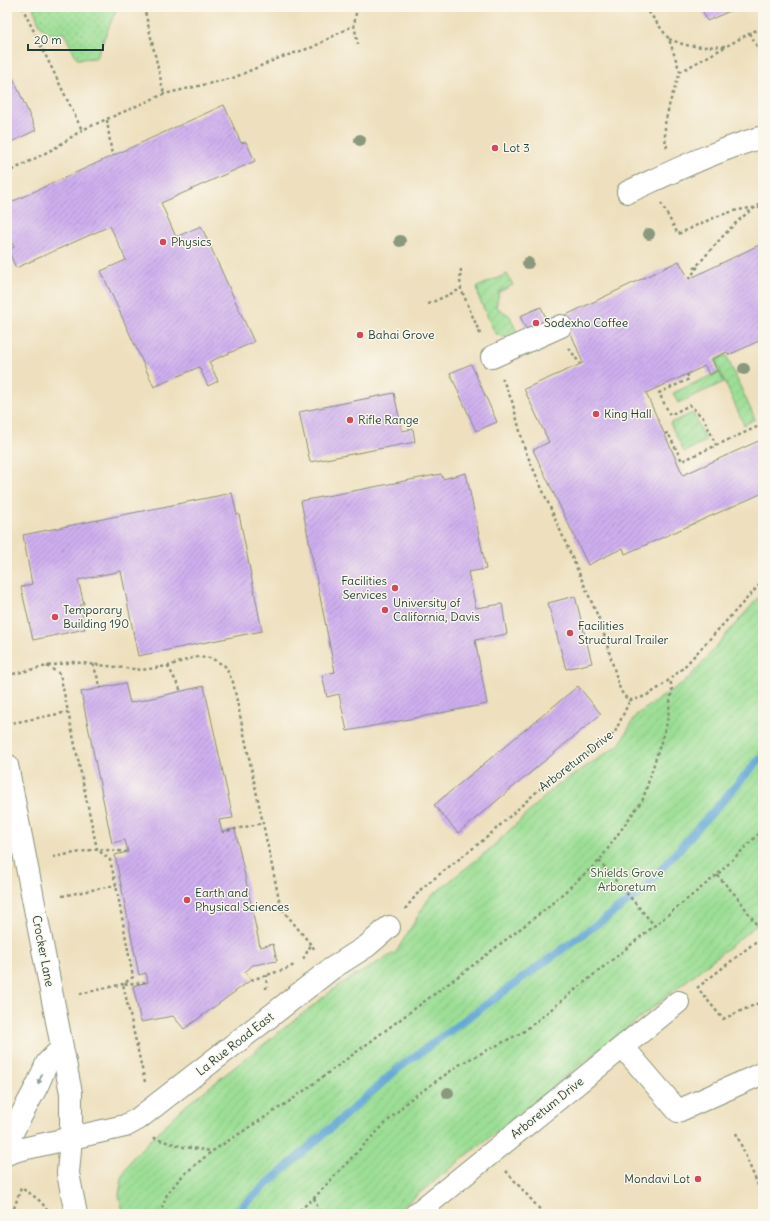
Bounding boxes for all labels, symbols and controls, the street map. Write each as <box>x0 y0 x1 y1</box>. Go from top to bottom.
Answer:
scale bar <box>28 26 103 52</box>
text: 20 m <box>34 32 62 47</box>
place label: Lot 3 <box>503 140 530 155</box>
marker: Lot 3 <box>490 143 500 153</box>
place label: Physics <box>171 234 212 249</box>
marker: Physics <box>158 237 168 247</box>
place label: Sodexho Coffee <box>544 315 628 330</box>
marker: Sodexho Coffee <box>531 318 541 328</box>
place label: Bahai Grove <box>368 327 435 342</box>
marker: Bahai Grove <box>355 330 365 340</box>
place label: King Hall <box>604 406 651 421</box>
marker: King Hall <box>591 409 601 419</box>
place label: Rifle Range <box>358 412 419 427</box>
marker: Rifle Range <box>345 415 355 425</box>
place label: Facilities Services <box>341 573 387 602</box>
marker: Facilities Services <box>390 583 400 593</box>
place label: University of California, Davis <box>393 595 480 624</box>
place label: Temporary Building 190 <box>63 602 129 631</box>
marker: University of California, Davis <box>380 605 390 615</box>
marker: Temporary Building 190 <box>50 612 60 622</box>
place label: Facilities Structural Trailer <box>578 618 669 647</box>
marker: Facilities Structural Trailer <box>565 628 575 638</box>
street label: Arboretum Drive <box>536 727 616 794</box>
park label: Shields Grove Arboretum <box>590 865 664 894</box>
place label: Earth and Physical Sciences <box>195 885 289 914</box>
marker: Earth and Physical Sciences <box>182 895 192 905</box>
street label: Crocker Lane <box>29 914 58 988</box>
street label: La Rue Road East <box>193 1009 276 1079</box>
one-way arrow <box>36 1074 42 1086</box>
street label: Arboretum Drive <box>507 1074 586 1142</box>
place label: Mondavi Lot <box>624 1171 690 1186</box>
marker: Mondavi Lot <box>693 1174 703 1184</box>

